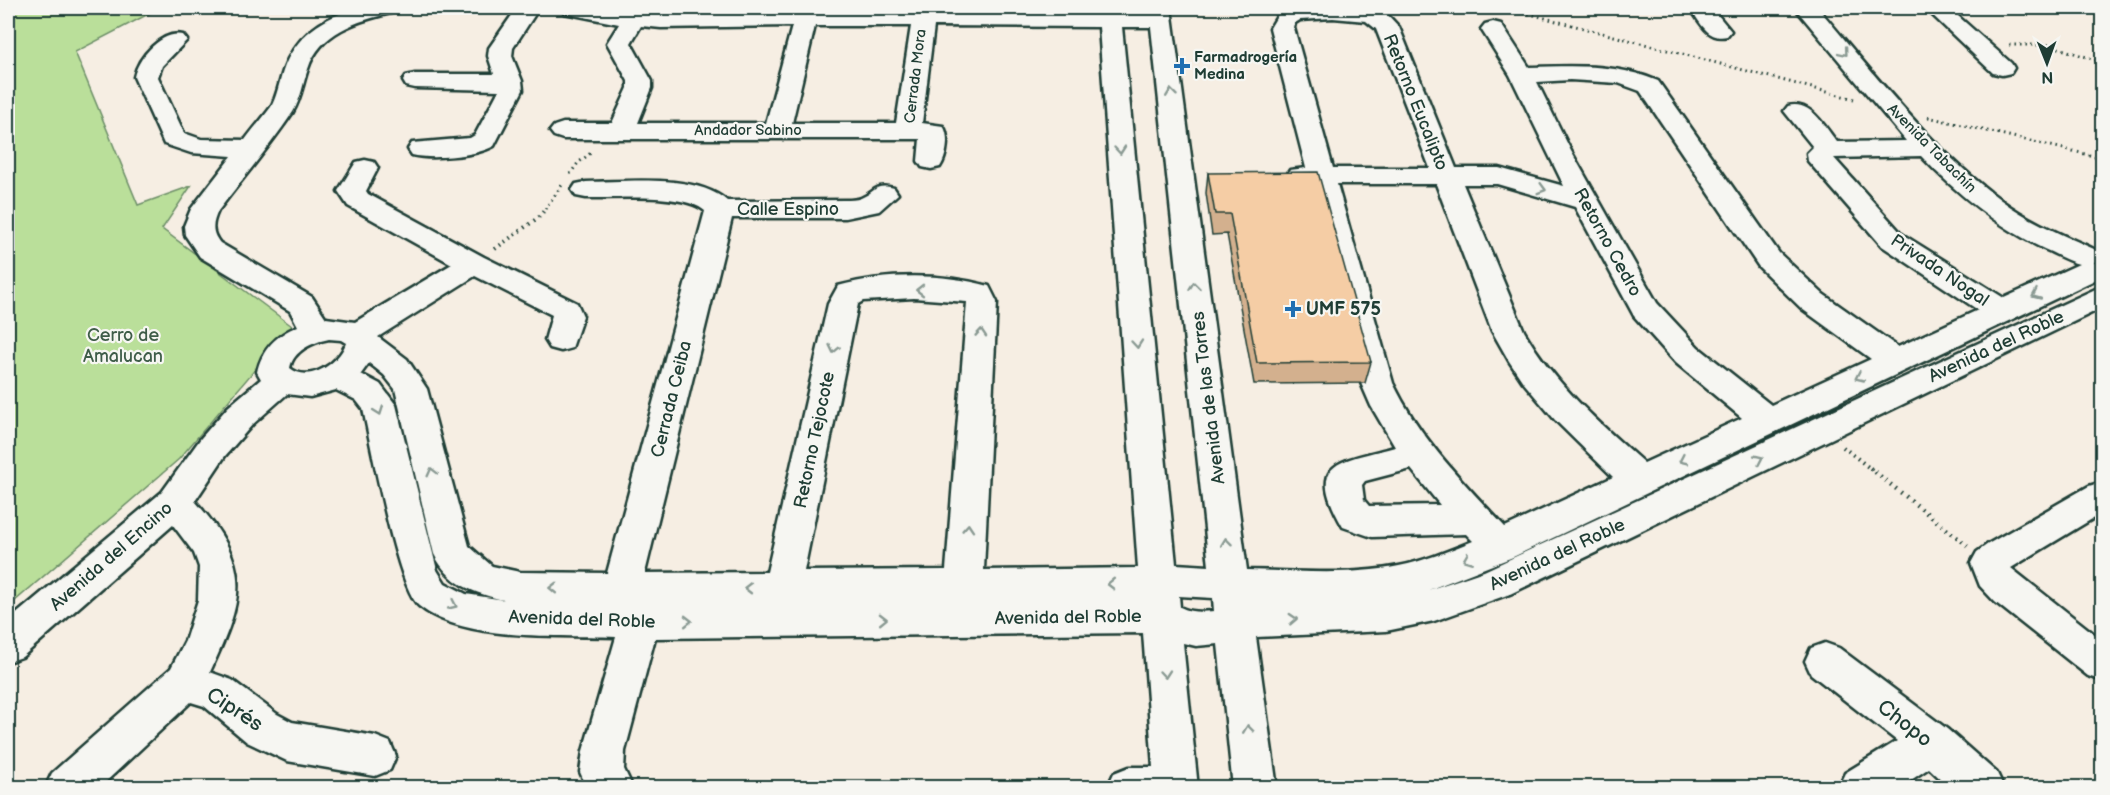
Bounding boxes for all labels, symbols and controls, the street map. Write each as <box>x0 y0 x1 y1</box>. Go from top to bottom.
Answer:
street label: Cerrada Mora <box>900 28 931 124</box>
street label: Retorno Eucalipto <box>1379 31 1452 173</box>
north arrow <box>2017 33 2077 93</box>
one-way arrow <box>1837 45 1848 56</box>
place label: Farmadrogería Medina <box>1194 48 1297 84</box>
marker: Farmadrogería Medina <box>1175 59 1189 73</box>
text: N <box>2041 67 2053 86</box>
one-way arrow <box>1165 88 1177 97</box>
street label: Avenida Tabachín <box>1883 100 1980 197</box>
street label: Andador Sabino <box>694 121 802 140</box>
one-way arrow <box>1113 145 1126 154</box>
one-way arrow <box>1537 181 1547 194</box>
street label: Retorno Cedro <box>1569 184 1646 300</box>
street label: Calle Espino <box>737 199 839 220</box>
street label: Privada Nogal <box>1887 230 1993 311</box>
one-way arrow <box>1189 282 1201 291</box>
one-way arrow <box>915 284 924 296</box>
one-way arrow <box>2031 288 2042 300</box>
place label: UMF 575 <box>1306 299 1381 320</box>
marker: UMF 575 <box>1284 300 1302 318</box>
street label: Avenida del Roble <box>1925 306 2068 387</box>
street label: Avenida de las Torres <box>1187 310 1230 486</box>
park label: Cerro de Amalucan <box>83 325 163 367</box>
one-way arrow <box>974 329 987 338</box>
street label: Cerrada Ceiba <box>647 339 696 460</box>
one-way arrow <box>1130 339 1143 348</box>
one-way arrow <box>828 344 841 354</box>
street label: Retorno Tejocote <box>790 370 839 510</box>
one-way arrow <box>1855 370 1866 382</box>
one-way arrow <box>372 405 384 415</box>
one-way arrow <box>1678 453 1689 465</box>
one-way arrow <box>1752 454 1763 466</box>
one-way arrow <box>427 467 440 477</box>
street label: Avenida del Encino <box>46 497 177 615</box>
street label: Avenida del Roble <box>1486 514 1629 595</box>
one-way arrow <box>961 523 974 532</box>
one-way arrow <box>1220 538 1232 547</box>
one-way arrow <box>1463 552 1474 564</box>
one-way arrow <box>1107 578 1116 591</box>
one-way arrow <box>549 582 558 594</box>
one-way arrow <box>744 582 753 594</box>
one-way arrow <box>446 598 457 610</box>
street label: Avenida del Roble <box>508 606 656 633</box>
street label: Avenida del Roble <box>994 606 1142 629</box>
one-way arrow <box>1288 612 1297 625</box>
one-way arrow <box>878 613 887 625</box>
one-way arrow <box>683 615 692 627</box>
one-way arrow <box>1158 670 1171 679</box>
street label: Ciprés <box>202 682 268 737</box>
street label: Chopo <box>1872 694 1937 753</box>
one-way arrow <box>1242 725 1255 734</box>

